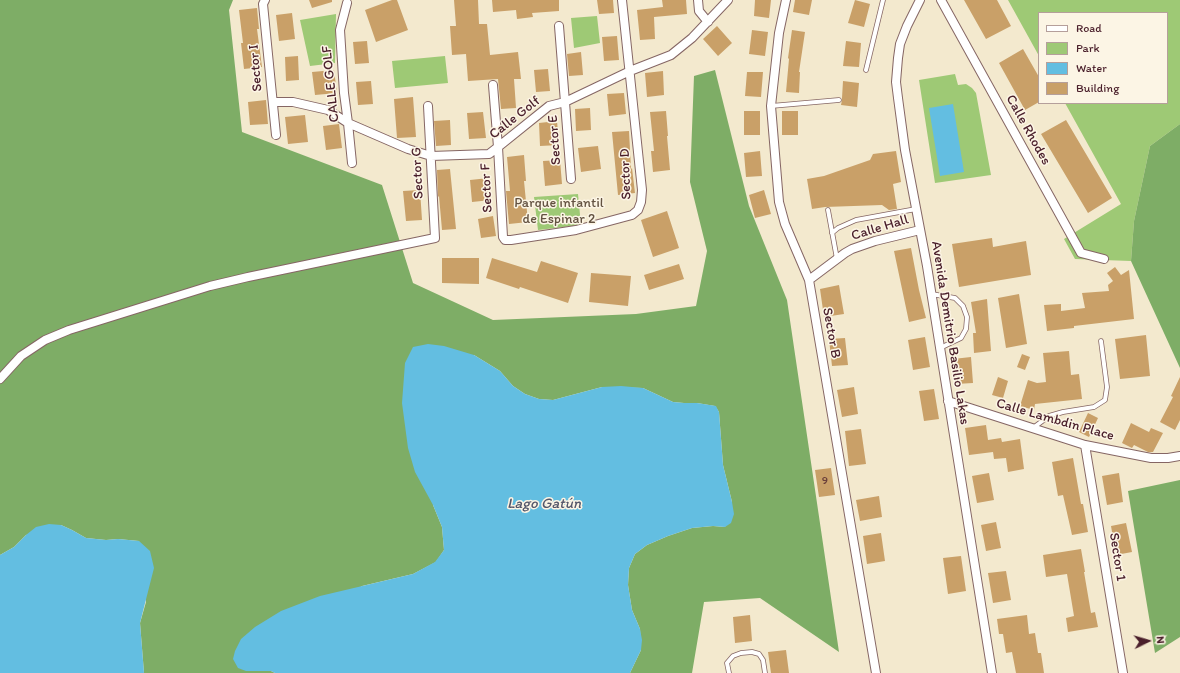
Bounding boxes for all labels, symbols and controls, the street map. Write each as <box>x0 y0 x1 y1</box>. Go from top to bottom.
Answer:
legend <box>1038 12 1168 104</box>
text: Road <box>1076 21 1102 35</box>
text: Park <box>1076 41 1100 55</box>
street label: Sector I <box>246 44 266 92</box>
street label: CALLE GOLF <box>319 45 343 123</box>
text: Water <box>1076 61 1107 75</box>
text: Building <box>1076 81 1119 95</box>
street label: Calle Rhodes <box>1002 92 1054 168</box>
street label: Calle Golf <box>486 93 544 143</box>
street label: Sector E <box>545 115 565 165</box>
street label: Sector G <box>408 147 428 199</box>
street label: Sector D <box>617 148 635 200</box>
street label: Sector F <box>477 163 497 213</box>
park label: Parque infantil de Espinar 2 <box>514 195 604 228</box>
street label: Calle Hall <box>849 211 911 245</box>
street label: Avenida Demitrio Basilio Lakas <box>927 240 973 426</box>
street label: Sector B <box>818 306 844 360</box>
street label: Calle Lambdin Place <box>994 395 1116 445</box>
house number: 9 <box>822 474 828 488</box>
water label: Lago Gatún <box>507 495 581 513</box>
street label: Sector 1 <box>1105 532 1129 582</box>
north arrow <box>1128 621 1168 661</box>
text: N <box>1154 636 1167 644</box>

